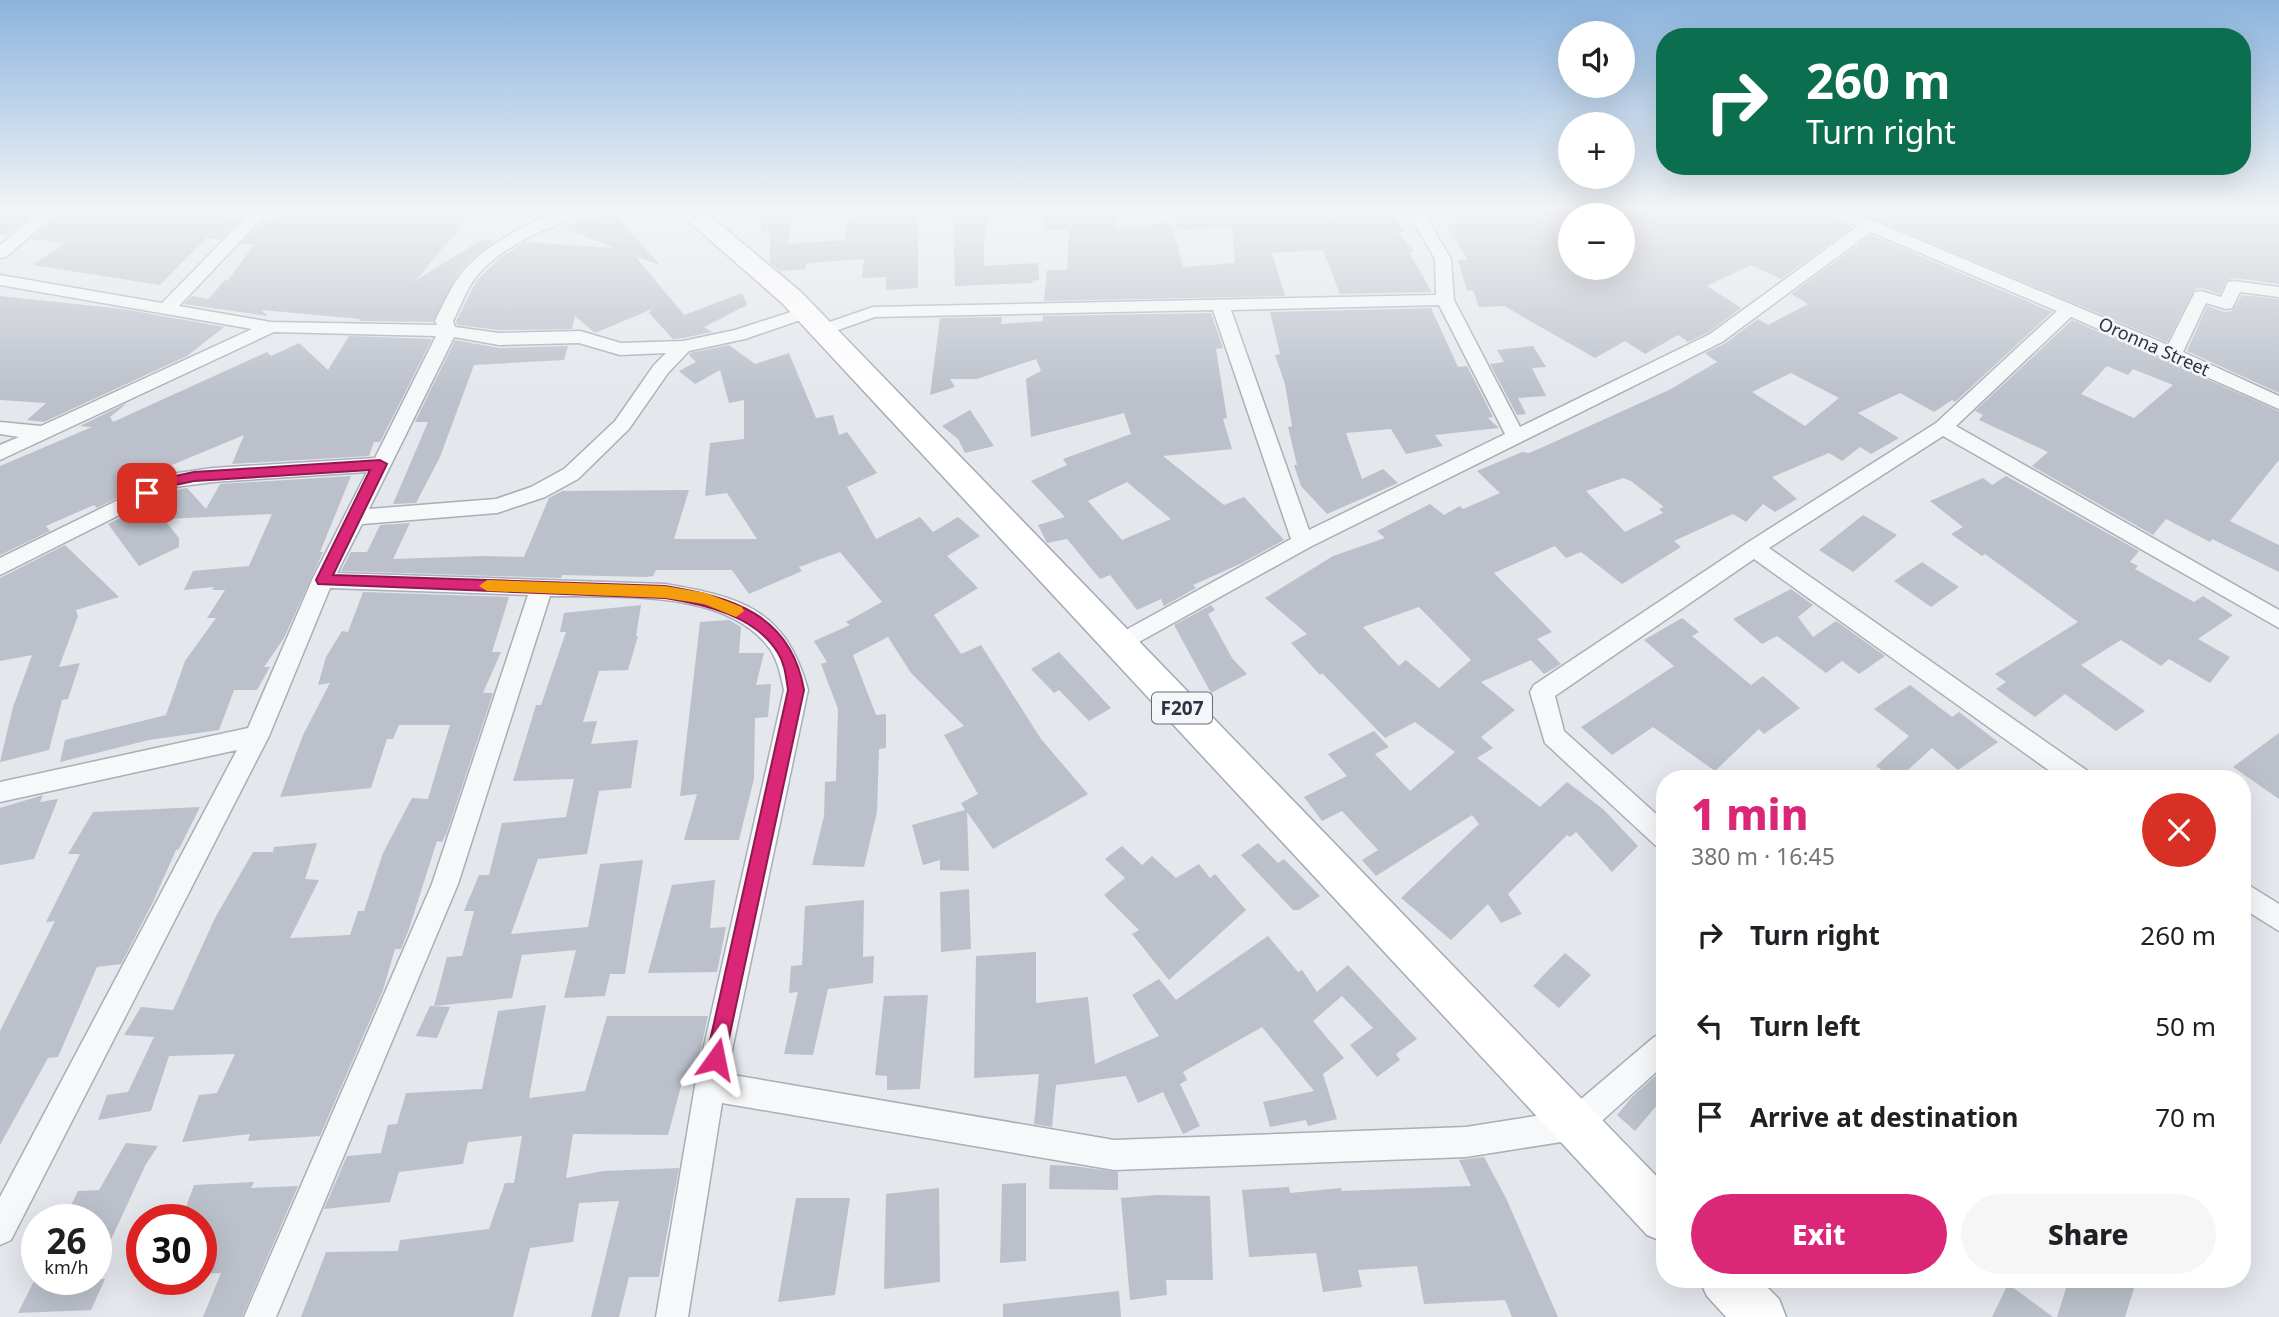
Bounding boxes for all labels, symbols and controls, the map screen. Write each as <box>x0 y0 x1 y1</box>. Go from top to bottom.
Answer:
map controls <box>1558 21 1635 280</box>
button: sound <box>1558 21 1635 98</box>
text: 260 m <box>1806 47 1951 113</box>
icon: right <box>1691 56 1782 147</box>
text: Turn right <box>1806 110 1956 153</box>
button: + <box>1558 112 1635 189</box>
button: − <box>1558 203 1635 280</box>
street label: Oronna Street <box>2095 311 2214 382</box>
pin <box>117 463 177 523</box>
icon: arrive <box>128 474 166 512</box>
road number: F207 <box>1152 692 1212 723</box>
text: 1 min <box>1691 785 1808 842</box>
button: close <box>2142 793 2216 867</box>
text: 380 m · 16:45 <box>1691 840 1835 872</box>
icon: right <box>1691 916 1729 954</box>
text: Turn right <box>1750 917 1880 953</box>
text: 260 m <box>2140 917 2216 953</box>
icon: left <box>1691 1007 1729 1045</box>
text: Turn left <box>1750 1008 1861 1044</box>
text: 50 m <box>2155 1008 2216 1044</box>
position arrow <box>679 1022 753 1096</box>
icon: arrive <box>1691 1098 1729 1136</box>
text: Arrive at destination <box>1750 1099 2019 1135</box>
text: 70 m <box>2155 1099 2216 1135</box>
button: Exit <box>1691 1194 1947 1274</box>
button: Share <box>1961 1194 2216 1274</box>
speed limit sign: 30 <box>126 1204 217 1295</box>
text: 26 <box>46 1217 87 1264</box>
text: km/h <box>44 1255 89 1279</box>

